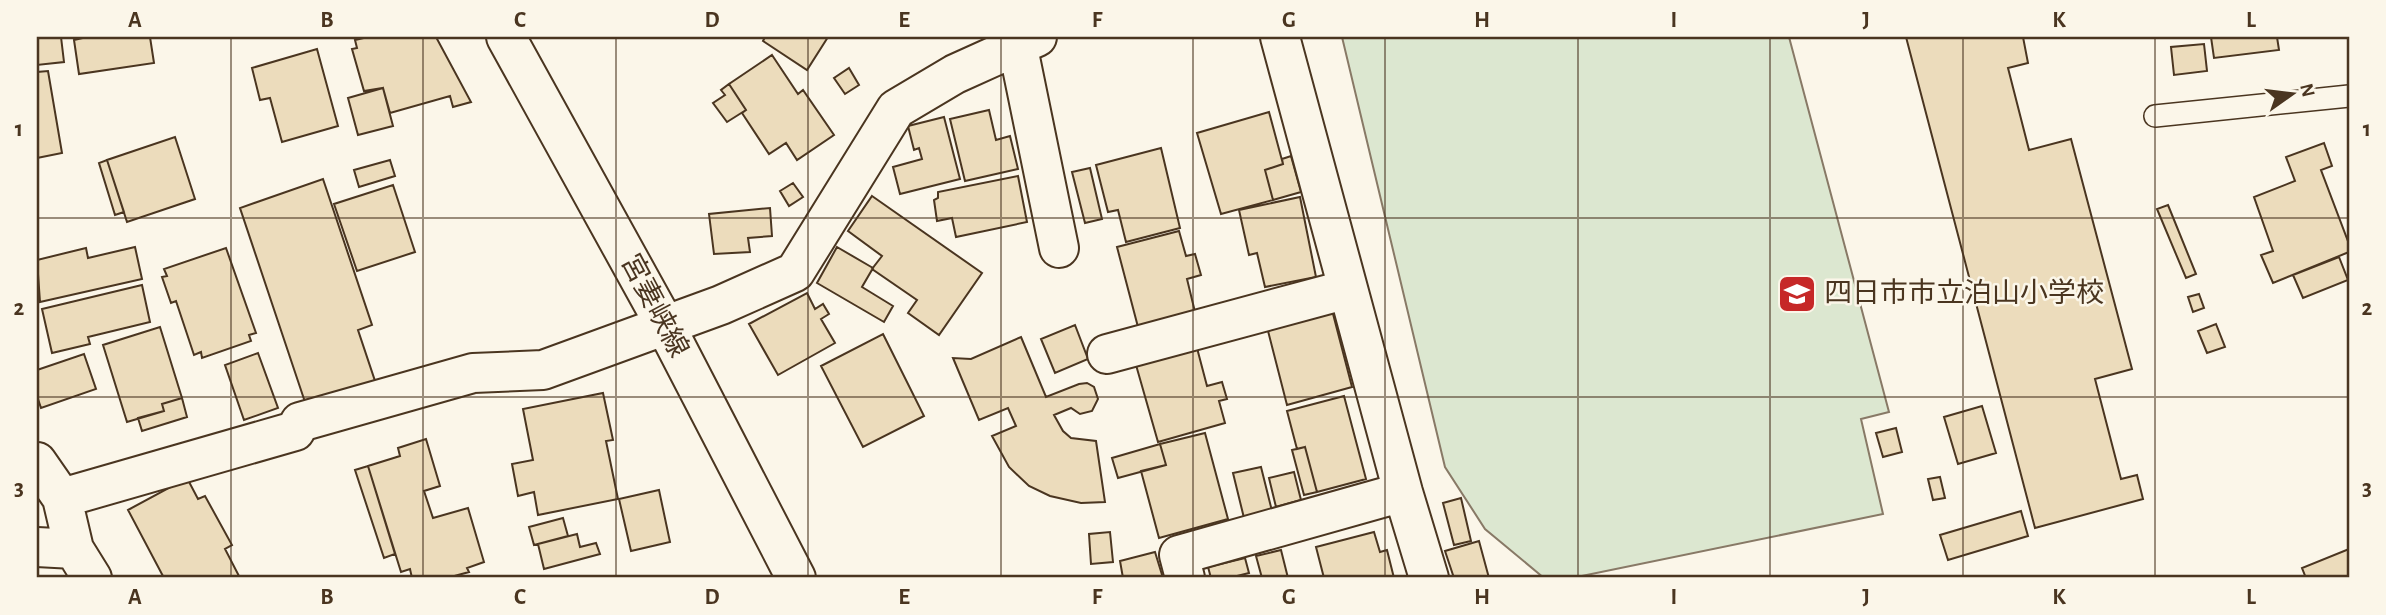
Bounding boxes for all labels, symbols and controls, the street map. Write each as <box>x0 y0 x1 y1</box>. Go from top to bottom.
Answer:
text: A <box>128 9 142 32</box>
text: B <box>320 9 334 32</box>
text: C <box>514 9 526 32</box>
text: D <box>704 9 720 32</box>
text: E <box>898 9 910 32</box>
text: F <box>1092 9 1103 32</box>
text: G <box>1282 9 1296 32</box>
text: H <box>1474 9 1490 32</box>
text: I <box>1671 9 1677 32</box>
text: J <box>1862 9 1870 32</box>
text: K <box>2052 9 2066 32</box>
text: L <box>2246 9 2256 32</box>
north arrow <box>2256 60 2326 130</box>
text: N <box>2296 82 2318 99</box>
text: 1 <box>15 118 23 141</box>
text: 1 <box>2363 118 2371 141</box>
street label: 宮妻峡線 <box>615 249 694 362</box>
school or university icon: 四日市市立泊山小学校 <box>1776 273 1818 315</box>
place label: 四日市市立泊山小学校 <box>1824 278 2104 308</box>
text: 2 <box>14 297 25 320</box>
text: 2 <box>2362 297 2373 320</box>
text: 3 <box>14 477 24 500</box>
text: 3 <box>2362 477 2372 500</box>
text: A <box>128 586 142 609</box>
text: B <box>320 586 334 609</box>
text: C <box>514 586 526 609</box>
text: D <box>704 586 720 609</box>
text: E <box>898 586 910 609</box>
text: F <box>1092 586 1103 609</box>
text: G <box>1282 586 1296 609</box>
text: H <box>1474 586 1490 609</box>
text: I <box>1671 586 1677 609</box>
text: J <box>1862 586 1870 609</box>
text: K <box>2052 586 2066 609</box>
text: L <box>2246 586 2256 609</box>

